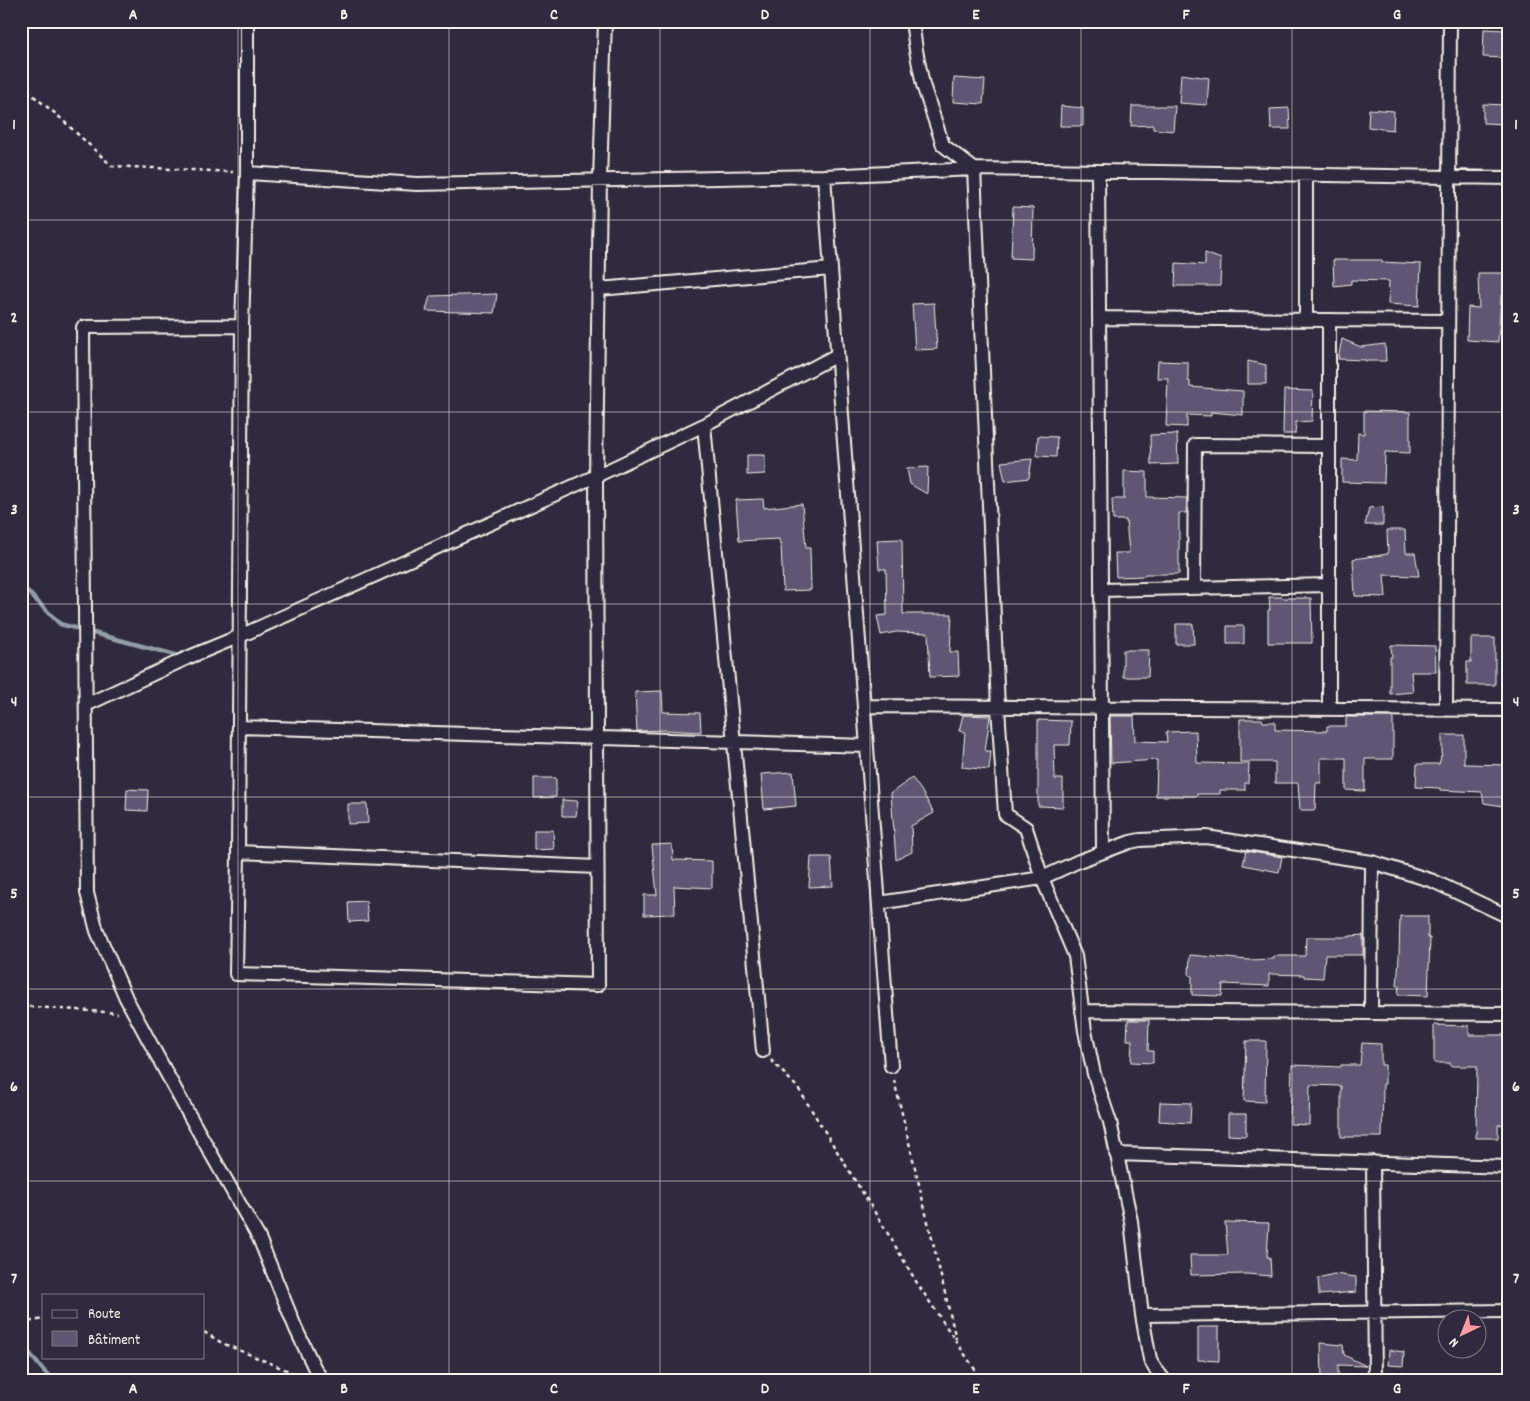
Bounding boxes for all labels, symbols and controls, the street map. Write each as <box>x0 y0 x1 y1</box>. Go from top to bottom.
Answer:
text: A <box>129 4 138 27</box>
text: B <box>340 4 348 27</box>
text: C <box>550 4 558 27</box>
text: D <box>761 4 770 27</box>
text: E <box>972 4 980 27</box>
text: F <box>1182 4 1190 27</box>
text: G <box>1393 4 1401 27</box>
text: 1 <box>12 114 16 137</box>
text: 1 <box>1514 114 1518 137</box>
text: 2 <box>11 307 18 330</box>
text: 2 <box>1513 307 1520 330</box>
text: 3 <box>10 499 18 522</box>
text: 3 <box>1512 499 1520 522</box>
text: 4 <box>11 691 17 714</box>
text: 4 <box>1513 691 1519 714</box>
text: 5 <box>10 883 18 906</box>
text: 5 <box>1512 883 1520 906</box>
text: 6 <box>10 1076 18 1099</box>
text: 6 <box>1512 1076 1520 1099</box>
text: 7 <box>11 1268 17 1291</box>
text: 7 <box>1513 1268 1519 1291</box>
legend <box>42 1294 205 1358</box>
text: Route <box>88 1304 121 1326</box>
north arrow <box>1438 1308 1488 1358</box>
text: Bâtiment <box>88 1330 141 1352</box>
text: N <box>1445 1332 1464 1352</box>
text: A <box>129 1378 138 1401</box>
text: B <box>340 1378 348 1401</box>
text: C <box>550 1378 558 1401</box>
text: D <box>761 1378 770 1401</box>
text: E <box>972 1378 980 1401</box>
text: F <box>1182 1378 1190 1401</box>
text: G <box>1393 1378 1401 1401</box>

